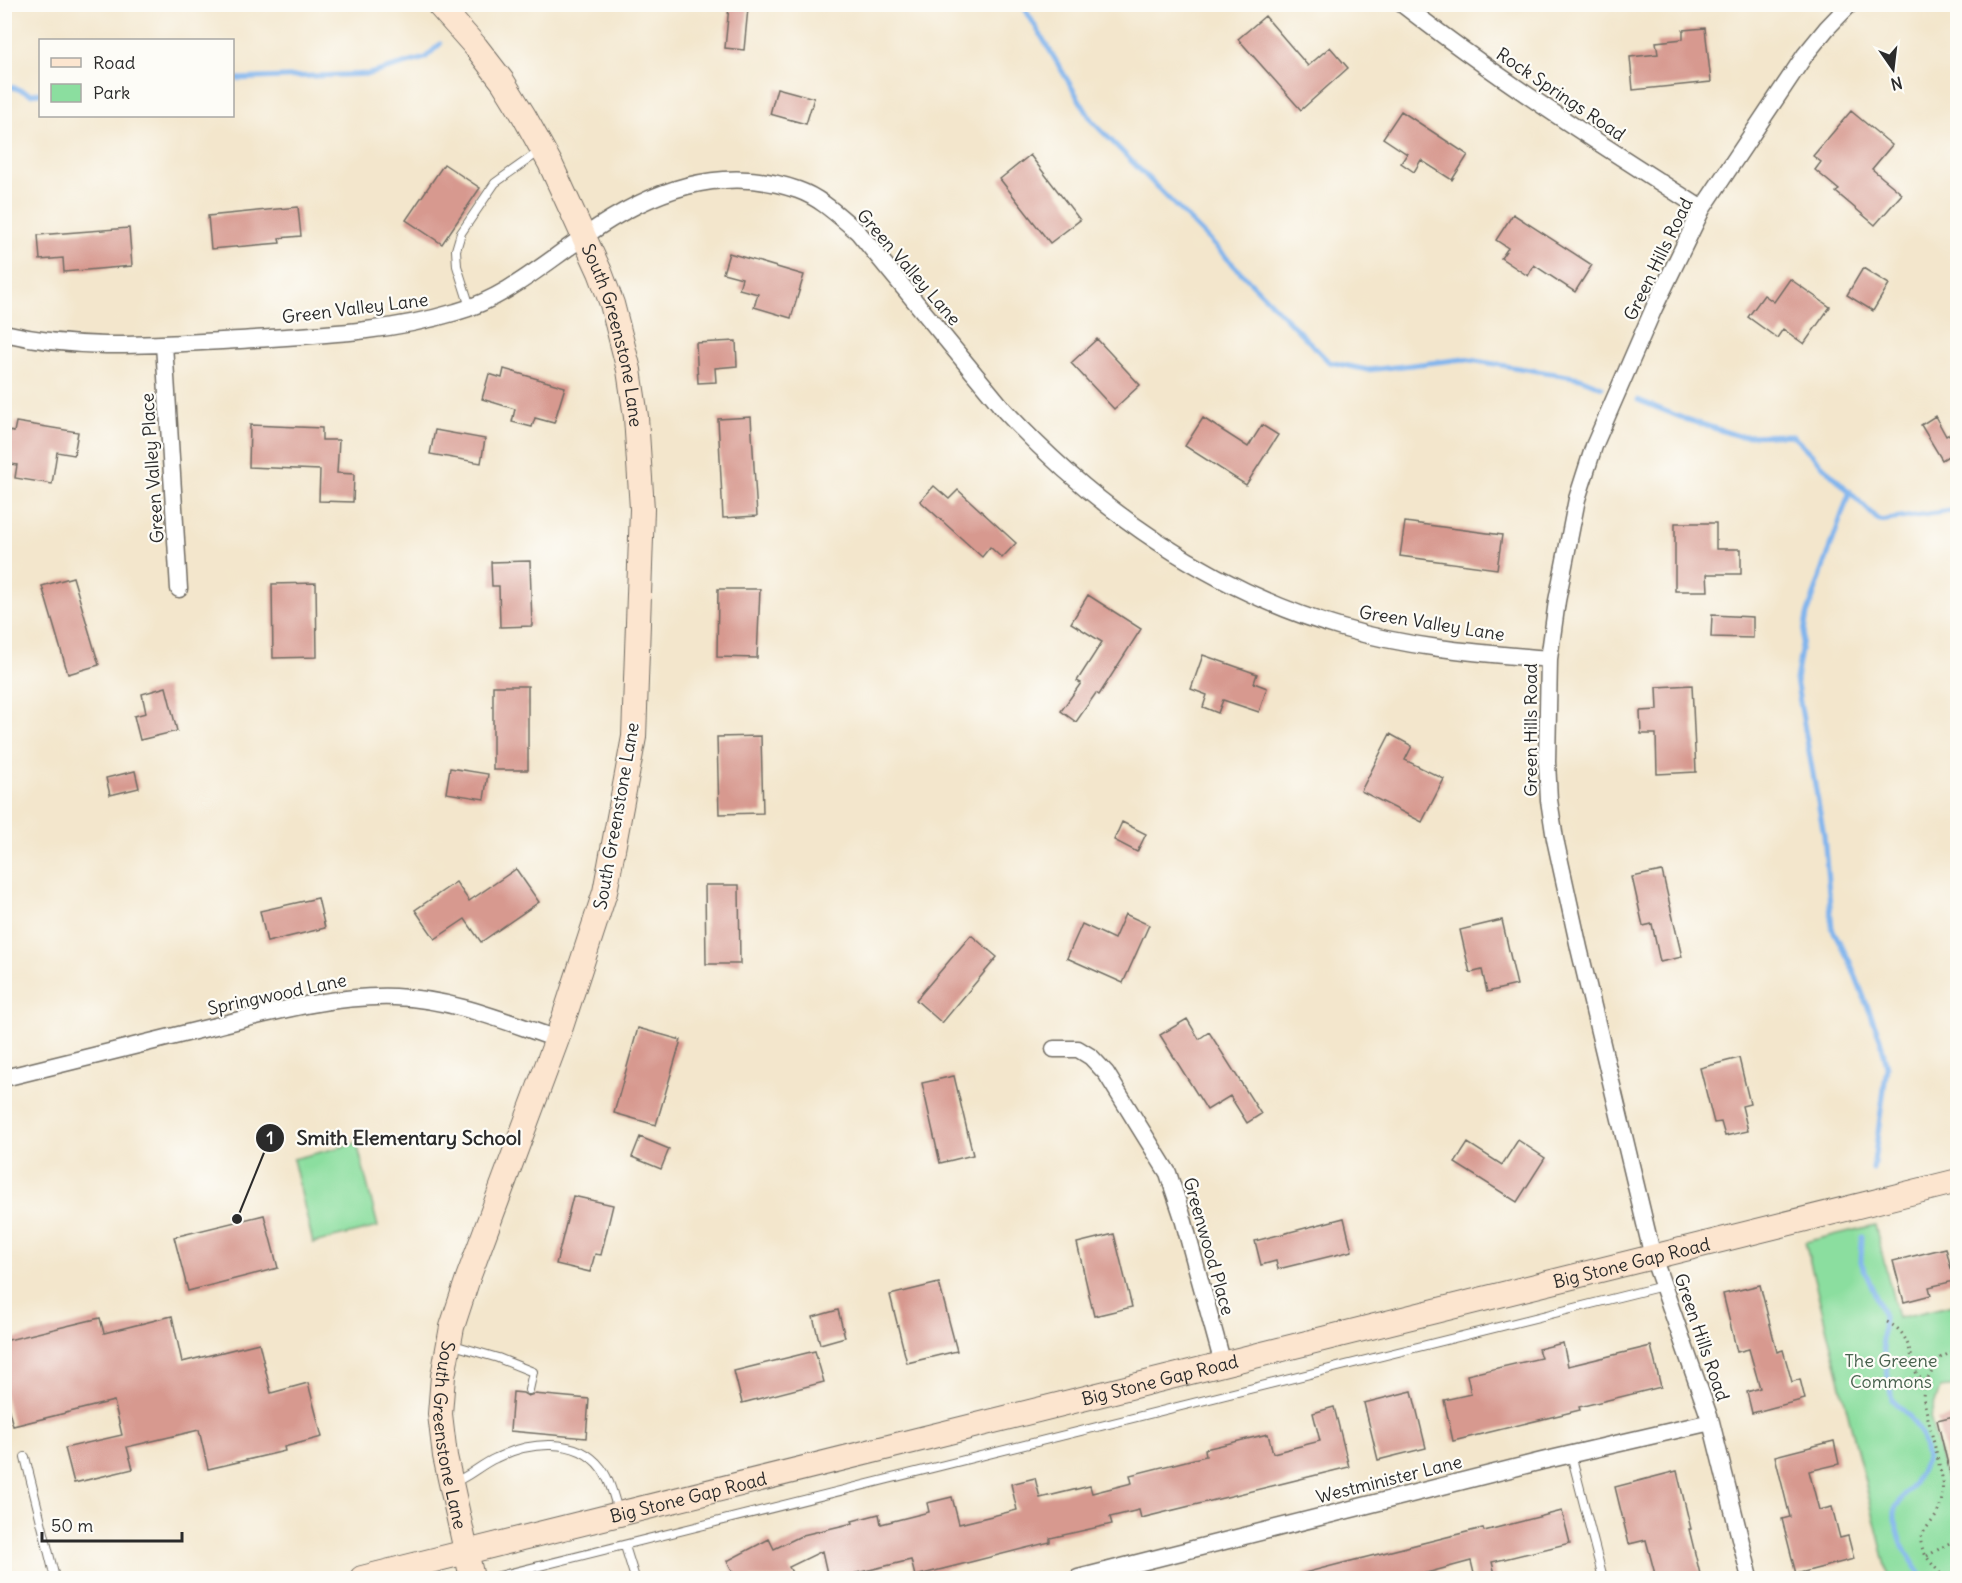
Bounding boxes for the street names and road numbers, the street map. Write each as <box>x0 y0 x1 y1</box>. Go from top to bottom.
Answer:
street label: Rock Springs Road <box>1492 42 1630 146</box>
street label: Green Hills Road <box>1618 194 1698 324</box>
street label: Green Valley Lane <box>852 204 966 330</box>
street label: South Greenstone Lane <box>577 240 648 428</box>
street label: Green Valley Lane <box>281 288 429 328</box>
street label: Green Valley Place <box>135 392 169 544</box>
street label: Green Valley Lane <box>1358 600 1506 646</box>
street label: Green Hills Road <box>1519 663 1542 797</box>
street label: South Greenstone Lane <box>588 721 644 911</box>
street label: Springwood Lane <box>205 968 349 1020</box>
street label: Greenwood Place <box>1178 1174 1240 1318</box>
street label: Big Stone Gap Road <box>1551 1232 1712 1293</box>
street label: Green Hills Road <box>1669 1270 1735 1404</box>
street label: South Greenstone Lane <box>428 1339 472 1531</box>
street label: Big Stone Gap Road <box>1079 1349 1241 1410</box>
street label: Westminister Lane <box>1314 1450 1464 1508</box>
street label: Big Stone Gap Road <box>607 1466 769 1527</box>

